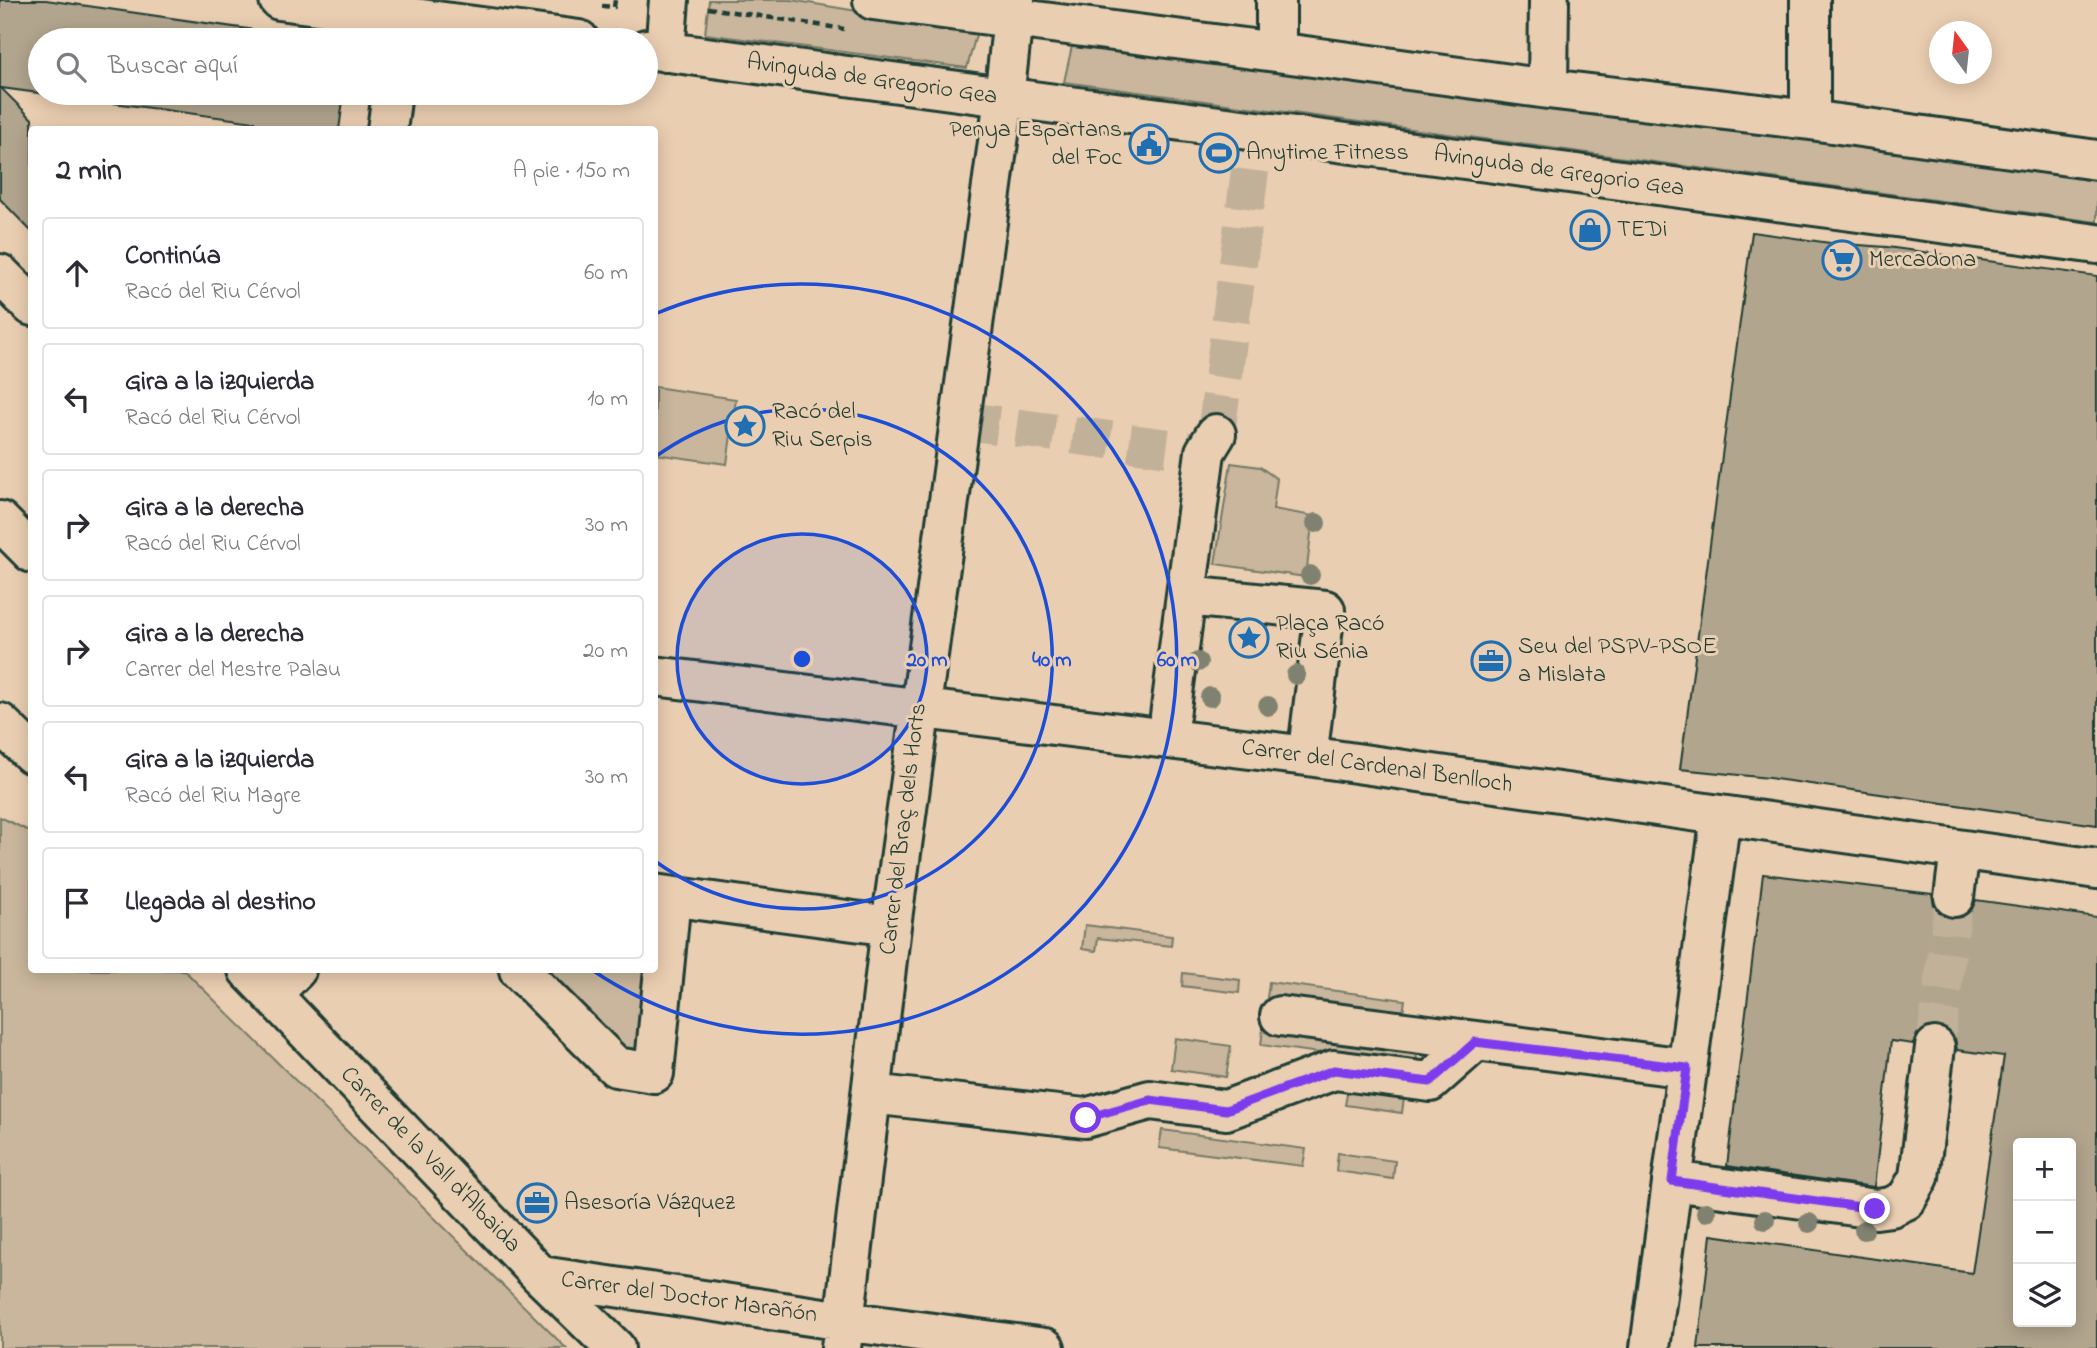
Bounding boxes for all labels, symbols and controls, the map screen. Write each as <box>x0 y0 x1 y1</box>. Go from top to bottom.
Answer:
north arrow <box>1929 21 1992 84</box>
search box <box>28 28 658 105</box>
street label: Avinguda de Gregorio Gea <box>744 45 1000 115</box>
icon: search <box>52 48 90 86</box>
text: Buscar aquí <box>108 48 238 86</box>
place label: Penya Espartans del Foc <box>949 113 1122 176</box>
public building icon: Penya Espartans del Foc <box>1128 123 1170 165</box>
sports icon: Anytime Fitness <box>1198 132 1240 174</box>
place label: Anytime Fitness <box>1246 136 1409 172</box>
street label: Avinguda de Gregorio Gea <box>1431 137 1687 207</box>
text: 2 min <box>56 150 122 194</box>
text: A pie · 150 m <box>513 155 630 188</box>
shop icon: TEDi <box>1569 209 1611 251</box>
place label: TEDi <box>1617 213 1667 248</box>
text: Continúa <box>125 238 221 276</box>
supermarket icon: Mercadona <box>1821 239 1863 281</box>
place label: Mercadona <box>1869 243 1976 278</box>
icon: ahead <box>58 254 96 292</box>
text: 60 m <box>584 257 628 290</box>
text: Racó del Riu Cérvol <box>125 276 301 309</box>
text: Gira a la izquierda <box>125 364 314 402</box>
icon: left <box>58 380 96 418</box>
text: 10 m <box>587 383 628 416</box>
place label: Racó del Riu Serpis <box>772 395 872 458</box>
text: Racó del Riu Cérvol <box>125 402 301 435</box>
place icon: Racó del Riu Serpis <box>724 405 766 447</box>
text: Gira a la derecha <box>125 490 304 528</box>
icon: right <box>58 506 96 544</box>
text: 30 m <box>585 509 628 542</box>
text: Racó del Riu Cérvol <box>125 528 301 561</box>
place label: Plaça Racó Riu Sénia <box>1276 607 1384 670</box>
text: Gira a la derecha <box>125 616 304 654</box>
place icon: Plaça Racó Riu Sénia <box>1228 617 1270 659</box>
place label: Seu del PSPV-PSOE a Mislata <box>1518 630 1717 693</box>
icon: right <box>58 632 96 670</box>
text: 20 m <box>583 635 628 668</box>
office icon: Seu del PSPV-PSOE a Mislata <box>1470 640 1512 682</box>
text: 20 m <box>905 646 948 676</box>
text: 40 m <box>1032 646 1072 676</box>
text: 60 m <box>1157 646 1197 676</box>
centre of rings <box>790 647 814 671</box>
text: Carrer del Mestre Palau <box>125 654 341 687</box>
street label: Carrer del Braç dels Horts <box>871 701 937 957</box>
street label: Carrer del Cardenal Benlloch <box>1239 731 1515 803</box>
text: Gira a la izquierda <box>125 742 314 780</box>
icon: left <box>58 758 96 796</box>
text: 30 m <box>585 761 628 794</box>
text: Racó del Riu Magre <box>125 780 301 813</box>
icon: arrive <box>58 884 96 922</box>
text: Llegada al destino <box>125 884 316 922</box>
street label: Carrer de la Vall d'Albaida <box>331 1059 529 1261</box>
route start <box>1070 1102 1101 1133</box>
map controls <box>2013 1138 2076 1327</box>
button: + <box>2013 1138 2076 1201</box>
office icon: Asesoría Vázquez <box>516 1182 558 1224</box>
place label: Asesoría Vázquez <box>564 1186 736 1221</box>
route end <box>1859 1193 1890 1224</box>
button: − <box>2013 1201 2076 1264</box>
street label: Carrer del Doctor Marañón <box>559 1263 819 1333</box>
button: layers <box>2013 1264 2076 1327</box>

